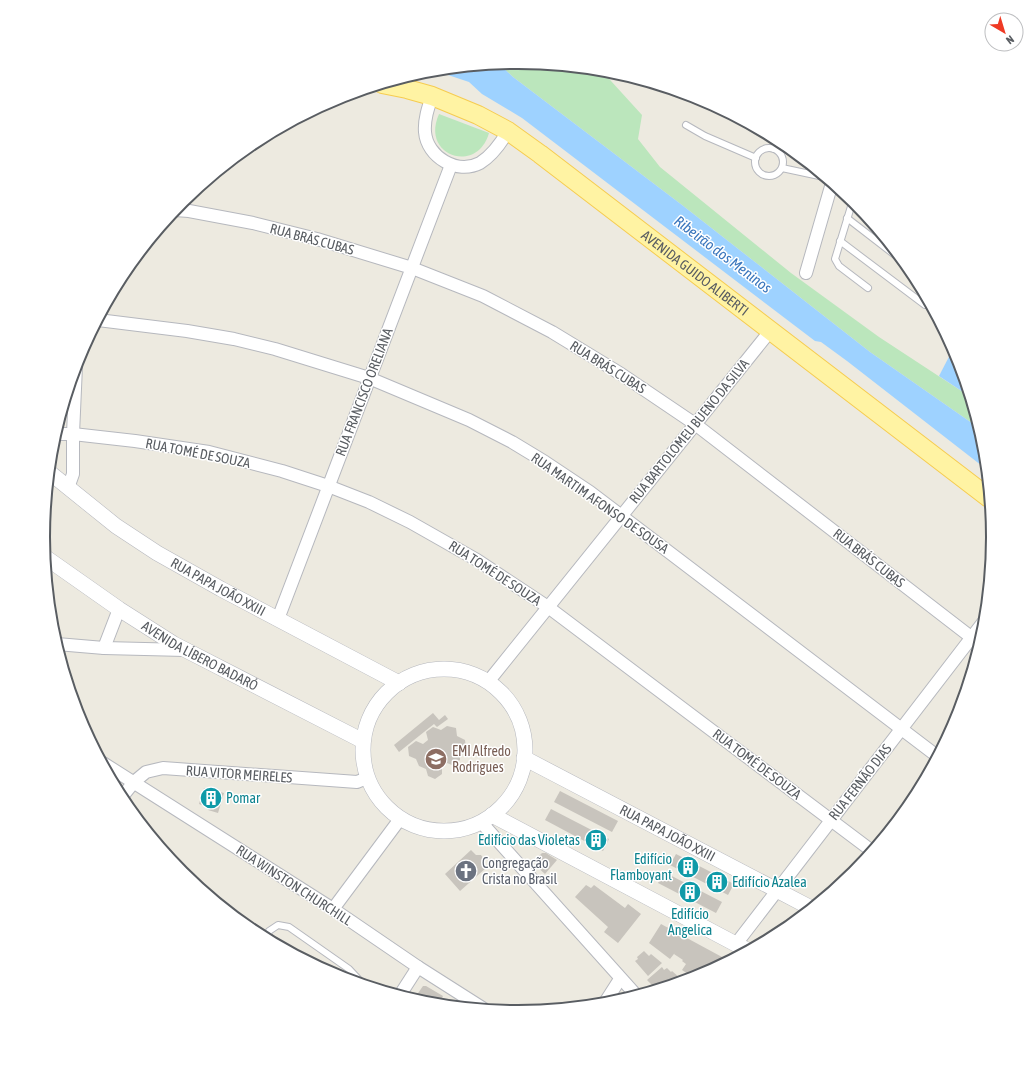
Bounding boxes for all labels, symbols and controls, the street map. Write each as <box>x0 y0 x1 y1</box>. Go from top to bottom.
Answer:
north arrow <box>984 12 1024 52</box>
text: N <box>1004 33 1016 47</box>
water label: Ribeirão dos Meninos <box>671 212 775 296</box>
street label: RUA BRÁS CUBAS <box>268 220 356 258</box>
street label: AVENIDA GUIDO ALIBERTI <box>638 227 752 319</box>
street label: RUA FRANCISCO ORELIANA <box>332 326 396 458</box>
street label: RUA BRÁS CUBAS <box>567 337 649 397</box>
street label: RUA BARTOLOMEU BUENO DA SILVA <box>626 356 752 506</box>
street label: RUA TOMÉ DE SOUZA <box>144 435 252 471</box>
street label: RUA MARTIM AFONSO DE SOUSA <box>528 449 672 557</box>
street label: RUA BRÁS CUBAS <box>830 525 908 591</box>
street label: RUA TOMÉ DE SOUZA <box>446 537 544 609</box>
street label: RUA PAPA JOÃO XXIII <box>168 554 268 619</box>
street label: AVENIDA LÍBERO BADARÓ <box>139 618 261 694</box>
street label: RUA TOMÉ DE SOUZA <box>710 726 804 803</box>
street label: RUA FERNÃO DIAS <box>825 741 895 823</box>
place label: EMI Alfredo Rodrigues <box>452 743 511 775</box>
school or university icon: EMI Alfredo Rodrigues <box>423 746 449 772</box>
street label: RUA VITOR MEIRELES <box>185 762 293 786</box>
building icon: Pomar <box>198 785 224 811</box>
place label: Pomar <box>226 790 261 806</box>
street label: RUA PAPA JOÃO XXIII <box>617 802 718 865</box>
building icon: Edifício das Violetas <box>583 827 609 853</box>
place label: Edifício das Violetas <box>478 832 580 848</box>
street label: RUA WINSTON CHURCHILL <box>233 842 355 929</box>
place label: Edifício Flamboyant <box>610 851 672 883</box>
building icon: Edifício Flamboyant <box>675 854 701 880</box>
place label: Congregação Crista no Brasil <box>482 855 557 887</box>
church icon: Congregação Crista no Brasil <box>453 858 479 884</box>
building icon: Edifício Azalea <box>704 869 730 895</box>
place label: Edifício Azalea <box>732 874 807 890</box>
building icon: Edifício Angelica <box>677 879 703 905</box>
place label: Edifício Angelica <box>668 906 712 938</box>

